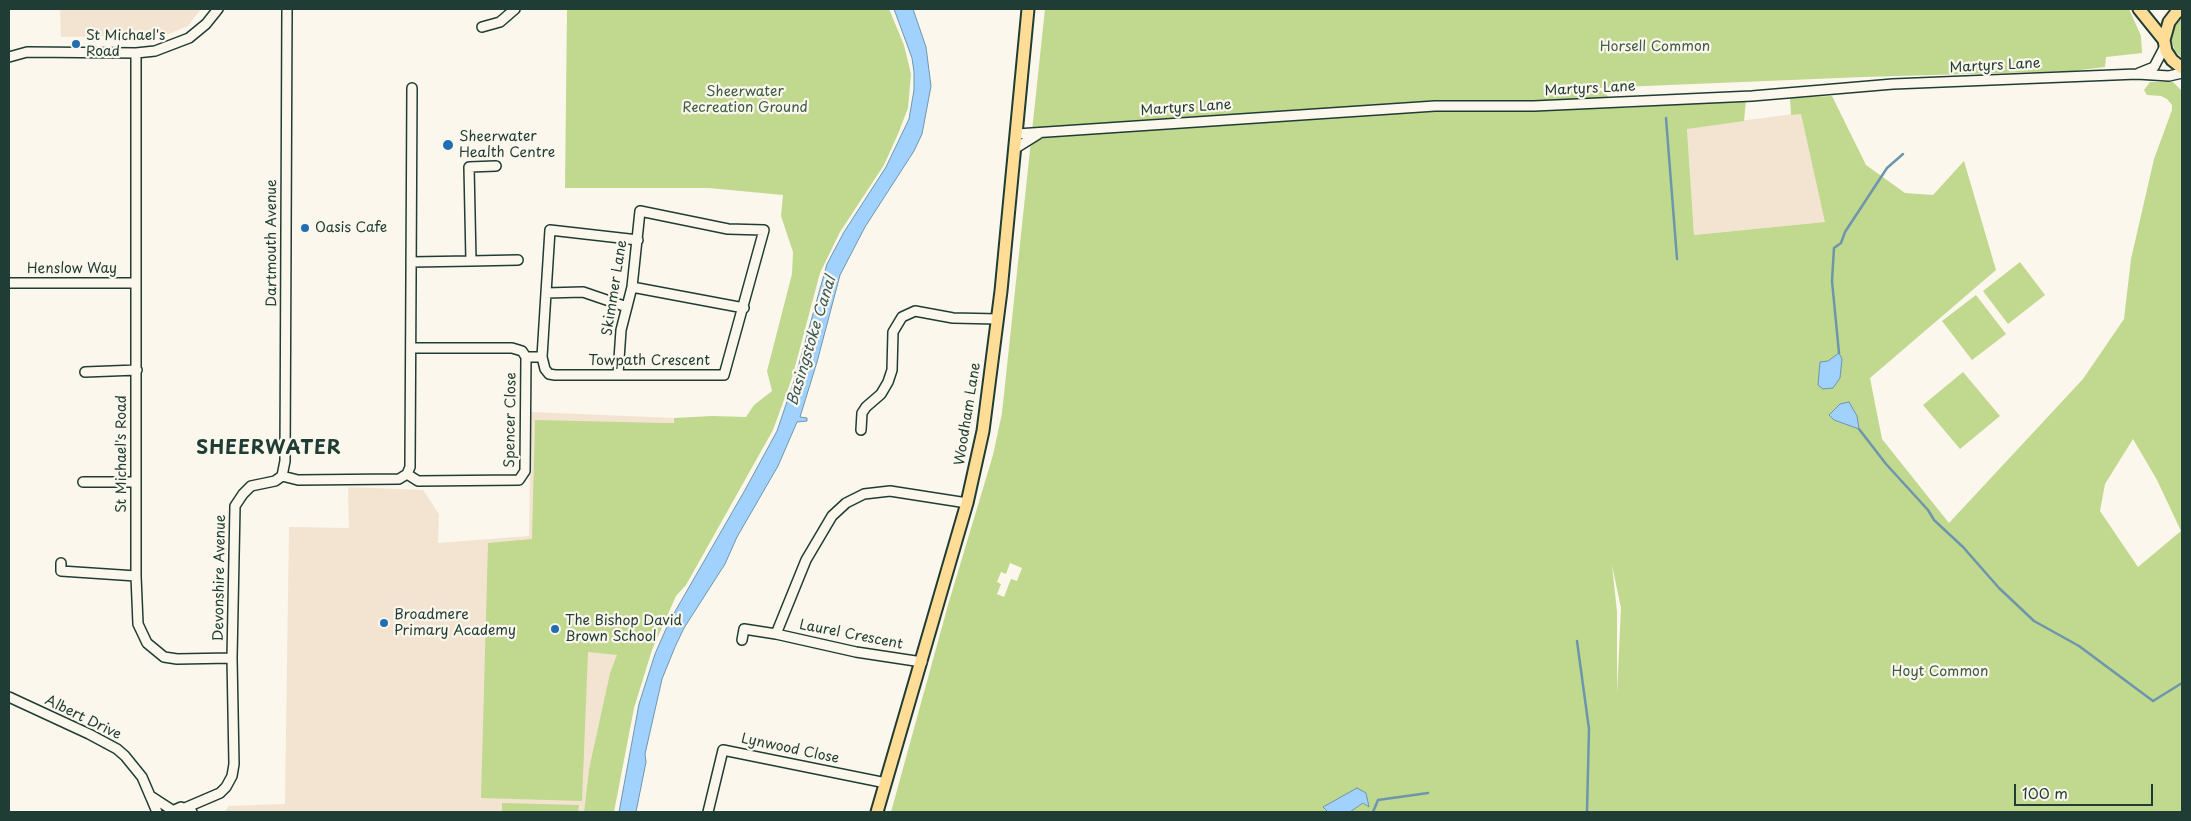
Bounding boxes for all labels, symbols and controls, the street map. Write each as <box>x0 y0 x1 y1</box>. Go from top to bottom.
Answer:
place label: St Michael's Road <box>86 28 165 60</box>
marker: St Michael's Road <box>70 38 82 50</box>
park label: Horsell Common <box>1600 39 1710 55</box>
street label: Martyrs Lane <box>1949 55 2041 77</box>
street label: Martyrs Lane <box>1544 78 1636 100</box>
park label: Sheerwater Recreation Ground <box>682 84 808 116</box>
street label: Martyrs Lane <box>1140 96 1232 120</box>
place label: Sheerwater Health Centre <box>459 129 555 162</box>
marker: Sheerwater Health Centre <box>441 138 455 152</box>
street label: Dartmouth Avenue <box>264 179 280 307</box>
place label: Oasis Cafe <box>315 220 387 236</box>
marker: Oasis Cafe <box>299 222 311 234</box>
street label: Skimmer Lane <box>599 239 631 337</box>
street label: Henslow Way <box>27 261 117 277</box>
water label: Basingstoke Canal <box>784 274 840 408</box>
street label: Towpath Crescent <box>588 353 710 369</box>
street label: Woodham Lane <box>952 361 984 467</box>
street label: Spencer Close <box>502 372 520 468</box>
street label: St Michael's Road <box>114 395 130 513</box>
district label: SHEERWATER <box>196 438 342 460</box>
street label: Devonshire Avenue <box>210 514 230 642</box>
place label: Broadmere Primary Academy <box>394 607 516 640</box>
place label: The Bishop David Brown School <box>565 613 682 646</box>
marker: Broadmere Primary Academy <box>378 617 390 629</box>
street label: Laurel Crescent <box>798 617 904 653</box>
marker: The Bishop David Brown School <box>549 623 561 635</box>
park label: Hoyt Common <box>1892 664 1988 680</box>
street label: Albert Drive <box>42 692 124 744</box>
street label: Lynwood Close <box>739 730 841 768</box>
scale bar <box>2016 774 2155 806</box>
text: 100 m <box>2022 781 2068 804</box>

